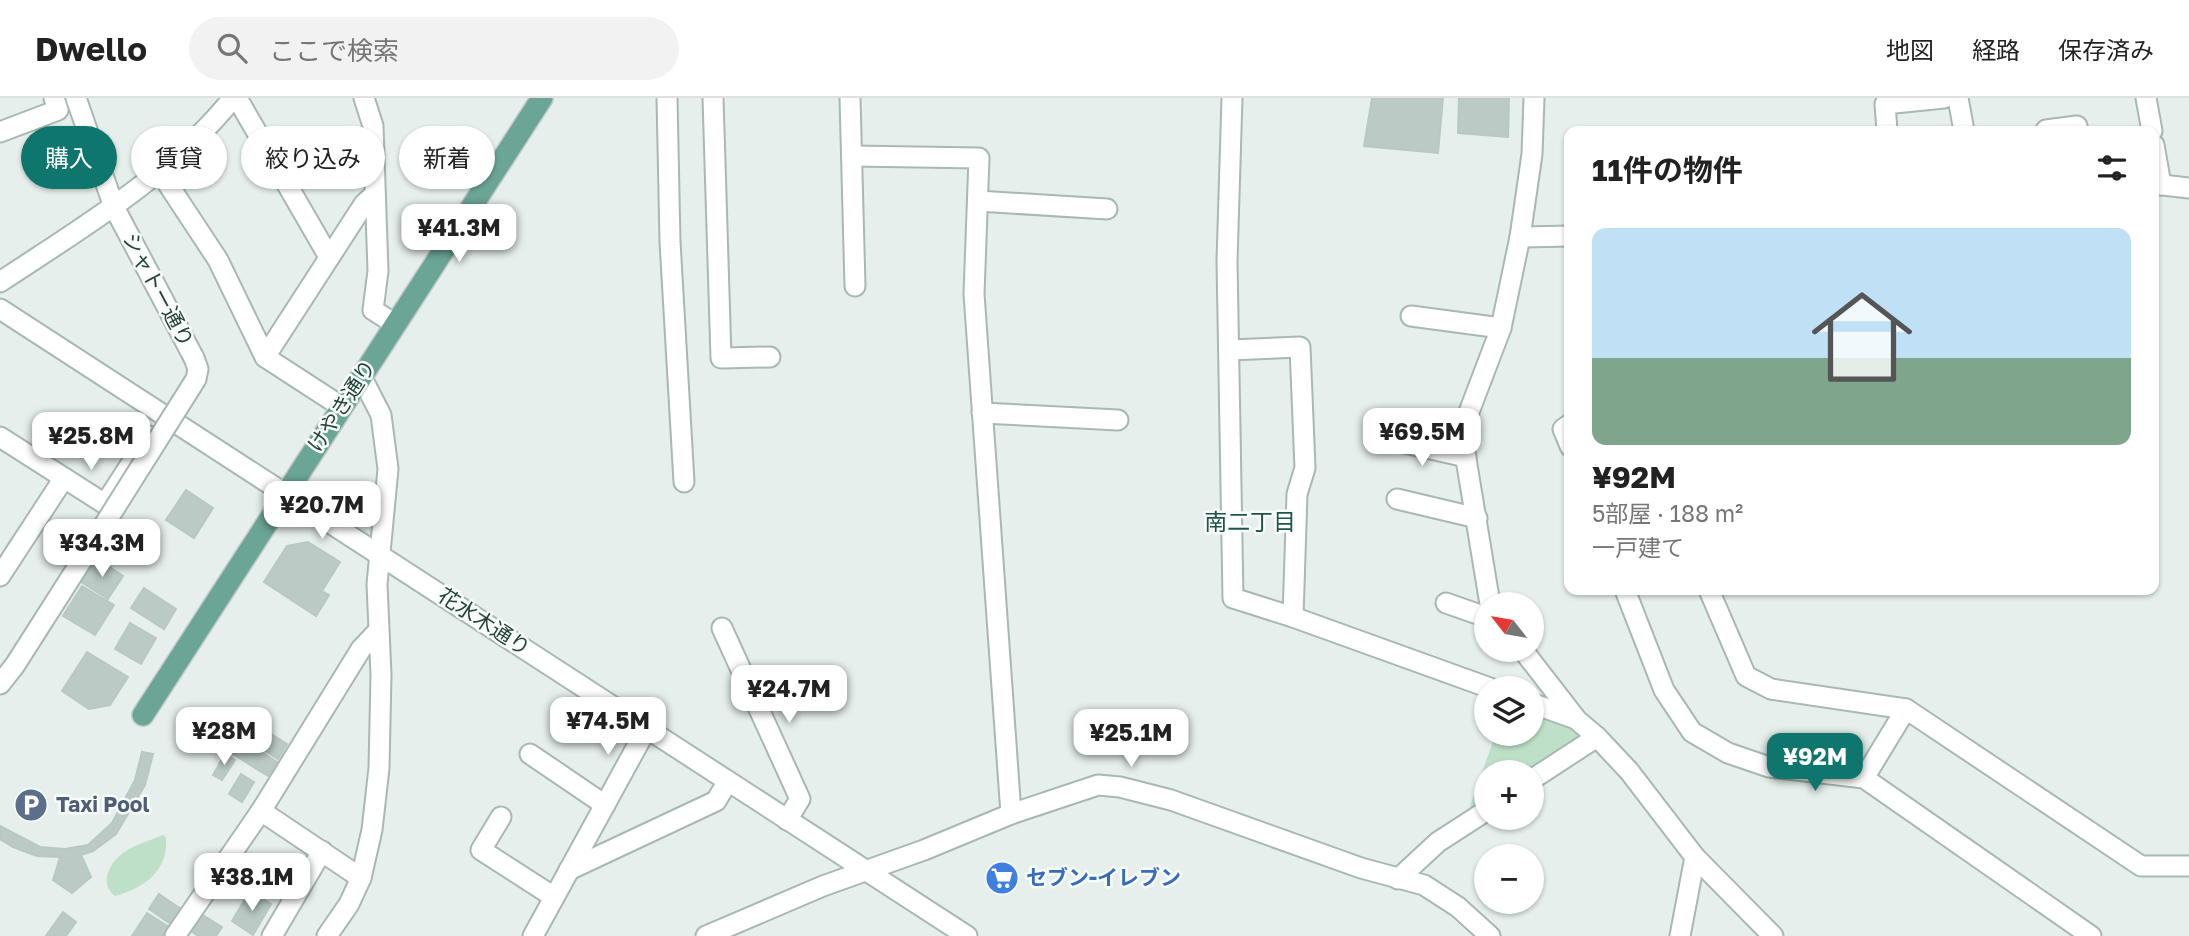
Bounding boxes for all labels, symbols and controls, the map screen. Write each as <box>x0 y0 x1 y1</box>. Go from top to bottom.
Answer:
search box <box>189 17 679 80</box>
text: Dwello <box>35 29 147 68</box>
icon: search <box>213 29 251 67</box>
text: ここで検索 <box>269 35 399 66</box>
text: 地図 <box>1886 35 1934 64</box>
text: 経路 <box>1972 35 2020 64</box>
text: 保存済み <box>2058 35 2154 64</box>
chip: 購入 <box>21 126 117 189</box>
chip: 賃貸 <box>131 126 227 189</box>
chip: 絞り込み <box>241 126 385 189</box>
chip: 新着 <box>399 126 495 189</box>
icon: filters <box>2093 149 2131 187</box>
text: 11件の物件 <box>1592 152 1743 188</box>
pin: ¥41.3M <box>402 204 516 264</box>
text: ¥41.3M <box>417 213 501 241</box>
street label: シャトー通り <box>118 228 200 351</box>
icon: home <box>1799 274 1925 400</box>
street label: けやき通り <box>302 354 381 457</box>
pin: ¥69.5M <box>1365 408 1479 468</box>
pin: ¥25.8M <box>34 412 148 472</box>
text: ¥69.5M <box>1379 417 1465 445</box>
text: ¥25.8M <box>48 421 134 449</box>
text: ¥92M <box>1592 459 1676 495</box>
pin: ¥20.7M <box>265 482 379 541</box>
text: ¥20.7M <box>280 490 364 518</box>
text: 5部屋 · 188 m² <box>1592 499 1743 527</box>
district label: 南二丁目 <box>1204 507 1296 535</box>
pin: ¥34.3M <box>45 519 159 579</box>
text: ¥34.3M <box>59 528 145 556</box>
text: 一戸建て <box>1592 533 1684 561</box>
street label: 花水木通り <box>433 582 536 661</box>
north arrow <box>1474 592 1544 662</box>
map controls <box>1474 592 1544 914</box>
pin: ¥24.7M <box>732 666 846 725</box>
text: ¥24.7M <box>747 674 831 702</box>
button: layers <box>1474 676 1544 746</box>
pin: ¥74.5M <box>551 698 665 757</box>
text: ¥74.5M <box>566 706 650 734</box>
pin: ¥28M <box>183 708 265 767</box>
pin: ¥25.1M <box>1074 710 1188 769</box>
text: ¥28M <box>192 716 256 744</box>
text: ¥25.1M <box>1090 718 1172 746</box>
pin: ¥92M <box>1774 734 1856 793</box>
text: ¥92M <box>1783 742 1847 770</box>
button: + <box>1474 760 1544 830</box>
parking icon: Taxi Pool <box>12 786 50 824</box>
place label: Taxi Pool <box>56 791 149 817</box>
button: − <box>1474 844 1544 914</box>
pin: ¥38.1M <box>195 854 309 913</box>
supermarket icon: セブン-イレブン <box>983 859 1021 897</box>
text: ¥38.1M <box>210 862 294 890</box>
place label: セブン-イレブン <box>1026 864 1181 890</box>

